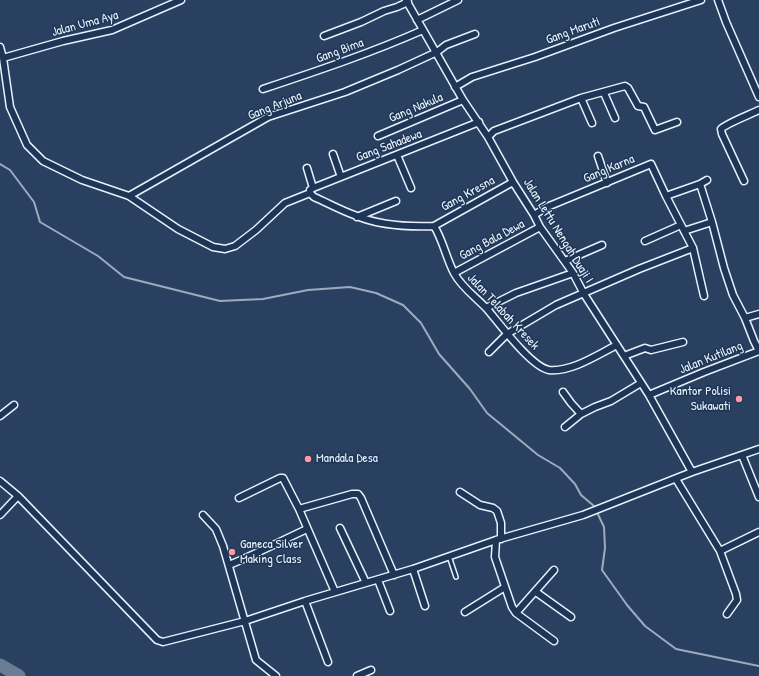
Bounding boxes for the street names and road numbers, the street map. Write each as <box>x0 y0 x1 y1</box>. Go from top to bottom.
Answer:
street label: Jalan Uma Aya <box>50 8 120 40</box>
street label: Gang Maruti <box>544 14 602 48</box>
street label: Gang Bima <box>314 35 366 67</box>
street label: Gang Arjuna <box>246 88 304 124</box>
street label: Gang Nakula <box>387 90 445 126</box>
street label: Gang Sahadewa <box>354 126 424 166</box>
street label: Gang Karna <box>581 151 637 187</box>
street label: Gang Kresna <box>438 173 498 215</box>
street label: Jalan Lettu Nengah Duaji I <box>520 176 596 286</box>
street label: Gang Bala Dewa <box>457 216 527 264</box>
street label: Jalan Telabah Kresek <box>464 271 542 353</box>
street label: Jalan Kutilang <box>677 338 745 378</box>

